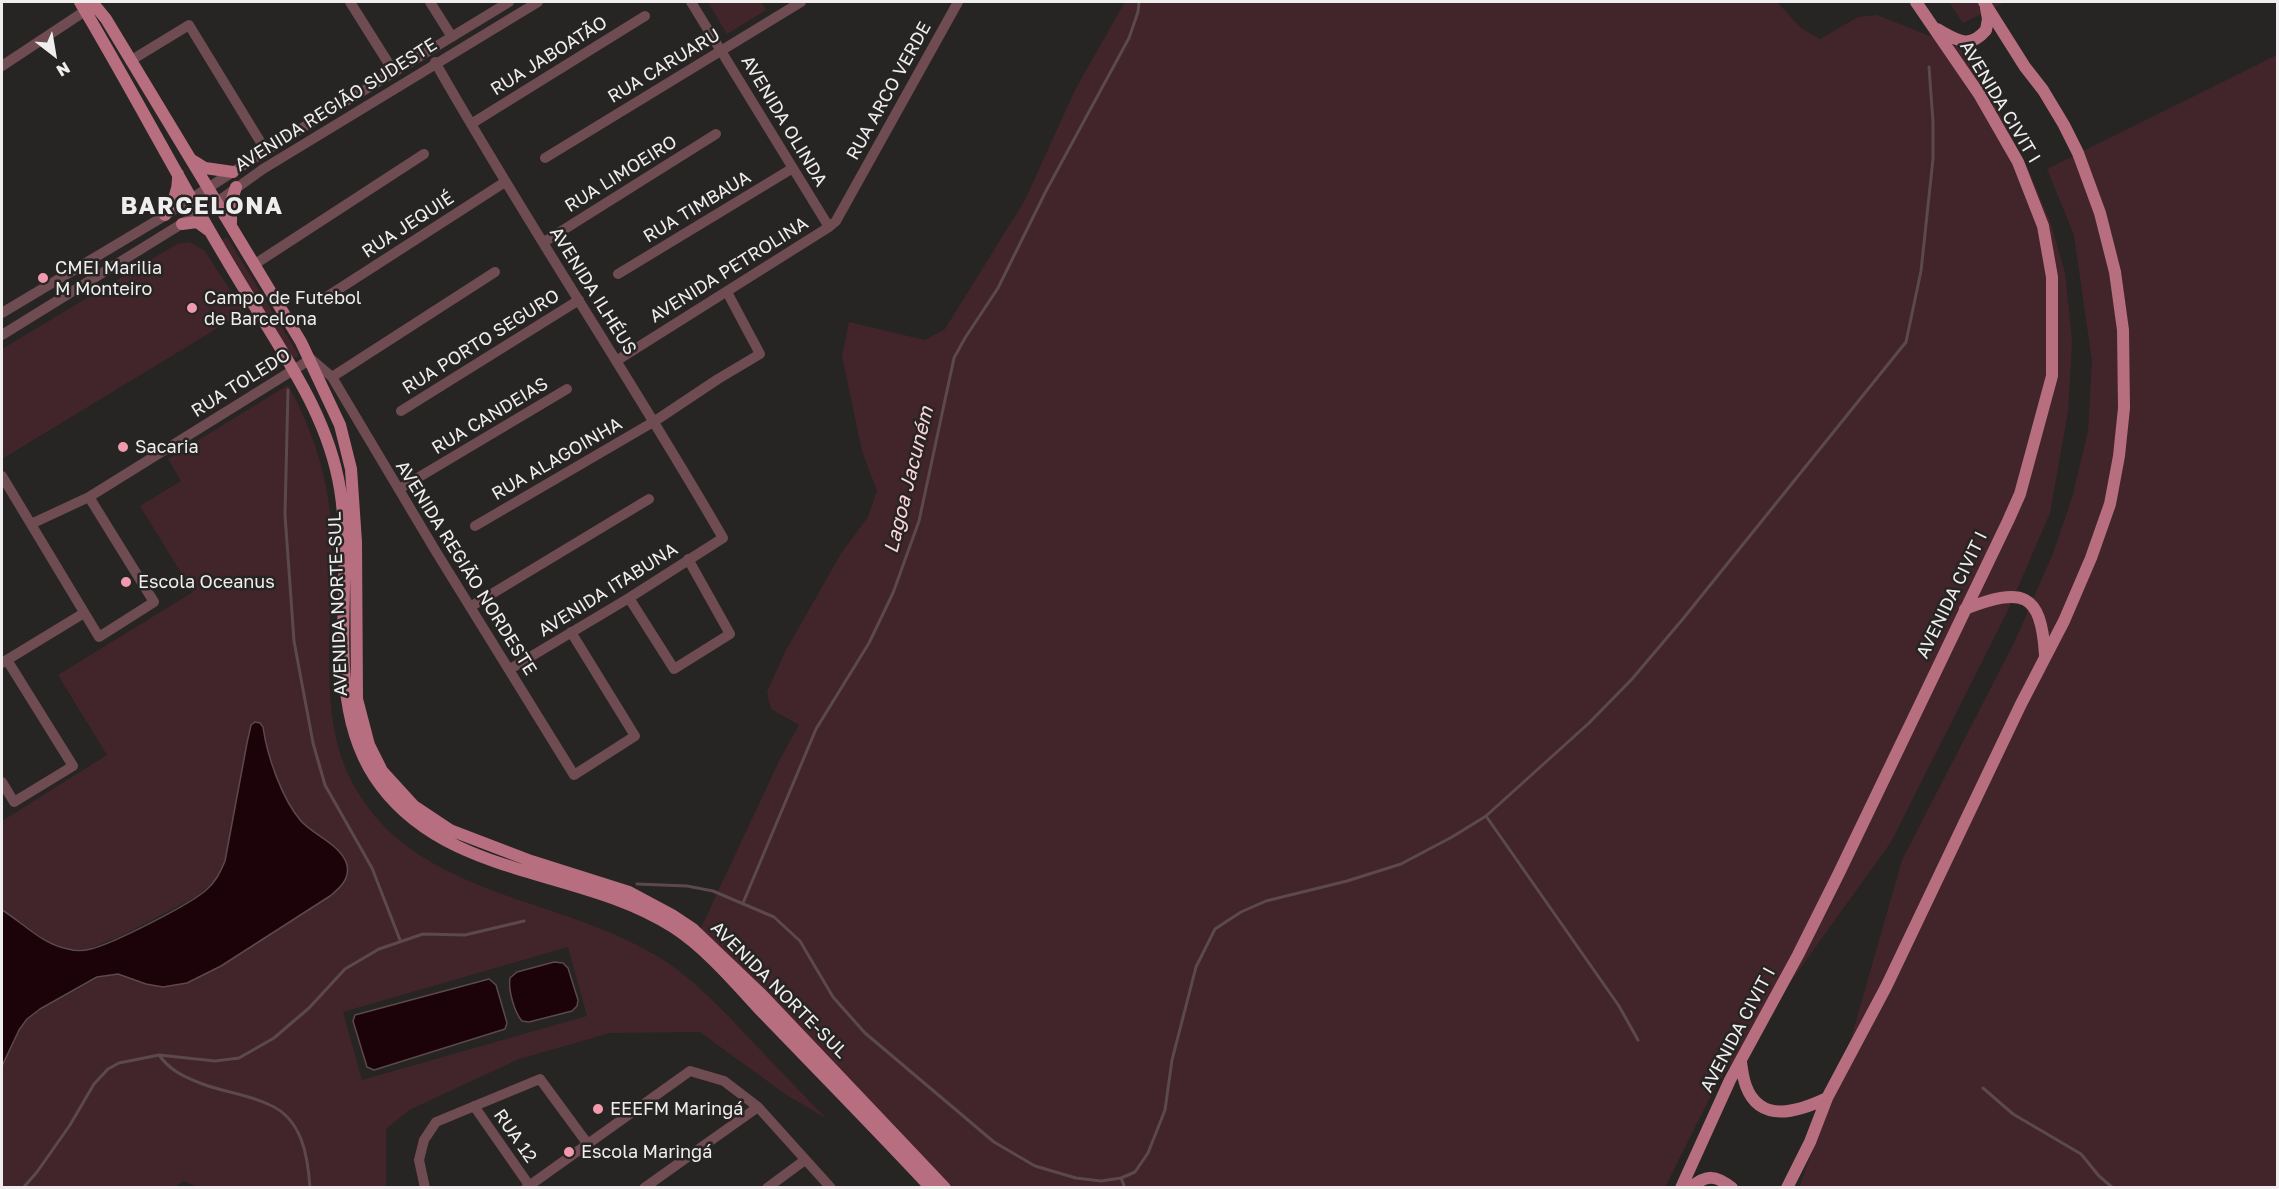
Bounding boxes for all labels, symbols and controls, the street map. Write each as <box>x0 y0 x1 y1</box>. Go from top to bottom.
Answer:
street label: RUA JABOATÃO <box>487 12 611 100</box>
street label: RUA ARCO VERDE <box>842 18 936 164</box>
north arrow <box>24 24 84 84</box>
street label: RUA CARUARU <box>604 24 724 108</box>
street label: AVENIDA REGIÃO SUDESTE <box>231 34 441 176</box>
street label: AVENIDA CIVIT I <box>1955 37 2045 167</box>
street label: AVENIDA OLINDA <box>736 52 832 190</box>
text: N <box>53 58 74 81</box>
street label: RUA LIMOEIRO <box>561 131 681 217</box>
street label: RUA TIMBAUA <box>639 166 755 248</box>
street label: RUA JEQUIÉ <box>358 187 458 263</box>
district label: BARCELONA <box>121 192 283 220</box>
street label: AVENIDA PETROLINA <box>646 212 812 328</box>
street label: AVENIDA ILHÉUS <box>545 223 641 359</box>
place label: CMEI Marilia M Monteiro <box>55 257 162 300</box>
marker: CMEI Marilia M Monteiro <box>36 271 50 285</box>
street label: RUA PORTO SEGURO <box>399 285 563 399</box>
place label: Campo de Futebol de Barcelona <box>204 287 362 330</box>
marker: Campo de Futebol de Barcelona <box>185 301 199 315</box>
street label: RUA TOLEDO <box>188 344 294 422</box>
street label: RUA CANDEIAS <box>428 373 552 459</box>
water label: Lagoa Jacuném <box>879 404 939 556</box>
street label: RUA ALAGOINHA <box>488 413 626 505</box>
place label: Sacaria <box>135 436 199 458</box>
marker: Sacaria <box>116 440 130 454</box>
street label: AVENIDA REGIÃO NORDESTE <box>391 457 541 679</box>
street label: AVENIDA NORTE-SUL <box>324 511 352 697</box>
street label: AVENIDA CIVIT I <box>1912 528 1992 662</box>
street label: AVENIDA ITABUNA <box>534 538 682 642</box>
place label: Escola Oceanus <box>138 571 275 593</box>
marker: Escola Oceanus <box>119 575 133 589</box>
street label: AVENIDA NORTE-SUL <box>706 917 852 1063</box>
street label: AVENIDA CIVIT I <box>1696 964 1780 1096</box>
place label: EEEFM Maringá <box>610 1098 743 1120</box>
marker: EEEFM Maringá <box>591 1102 605 1116</box>
street label: RUA 12 <box>489 1105 541 1167</box>
place label: Escola Maringá <box>581 1141 712 1163</box>
marker: Escola Maringá <box>562 1145 576 1159</box>

